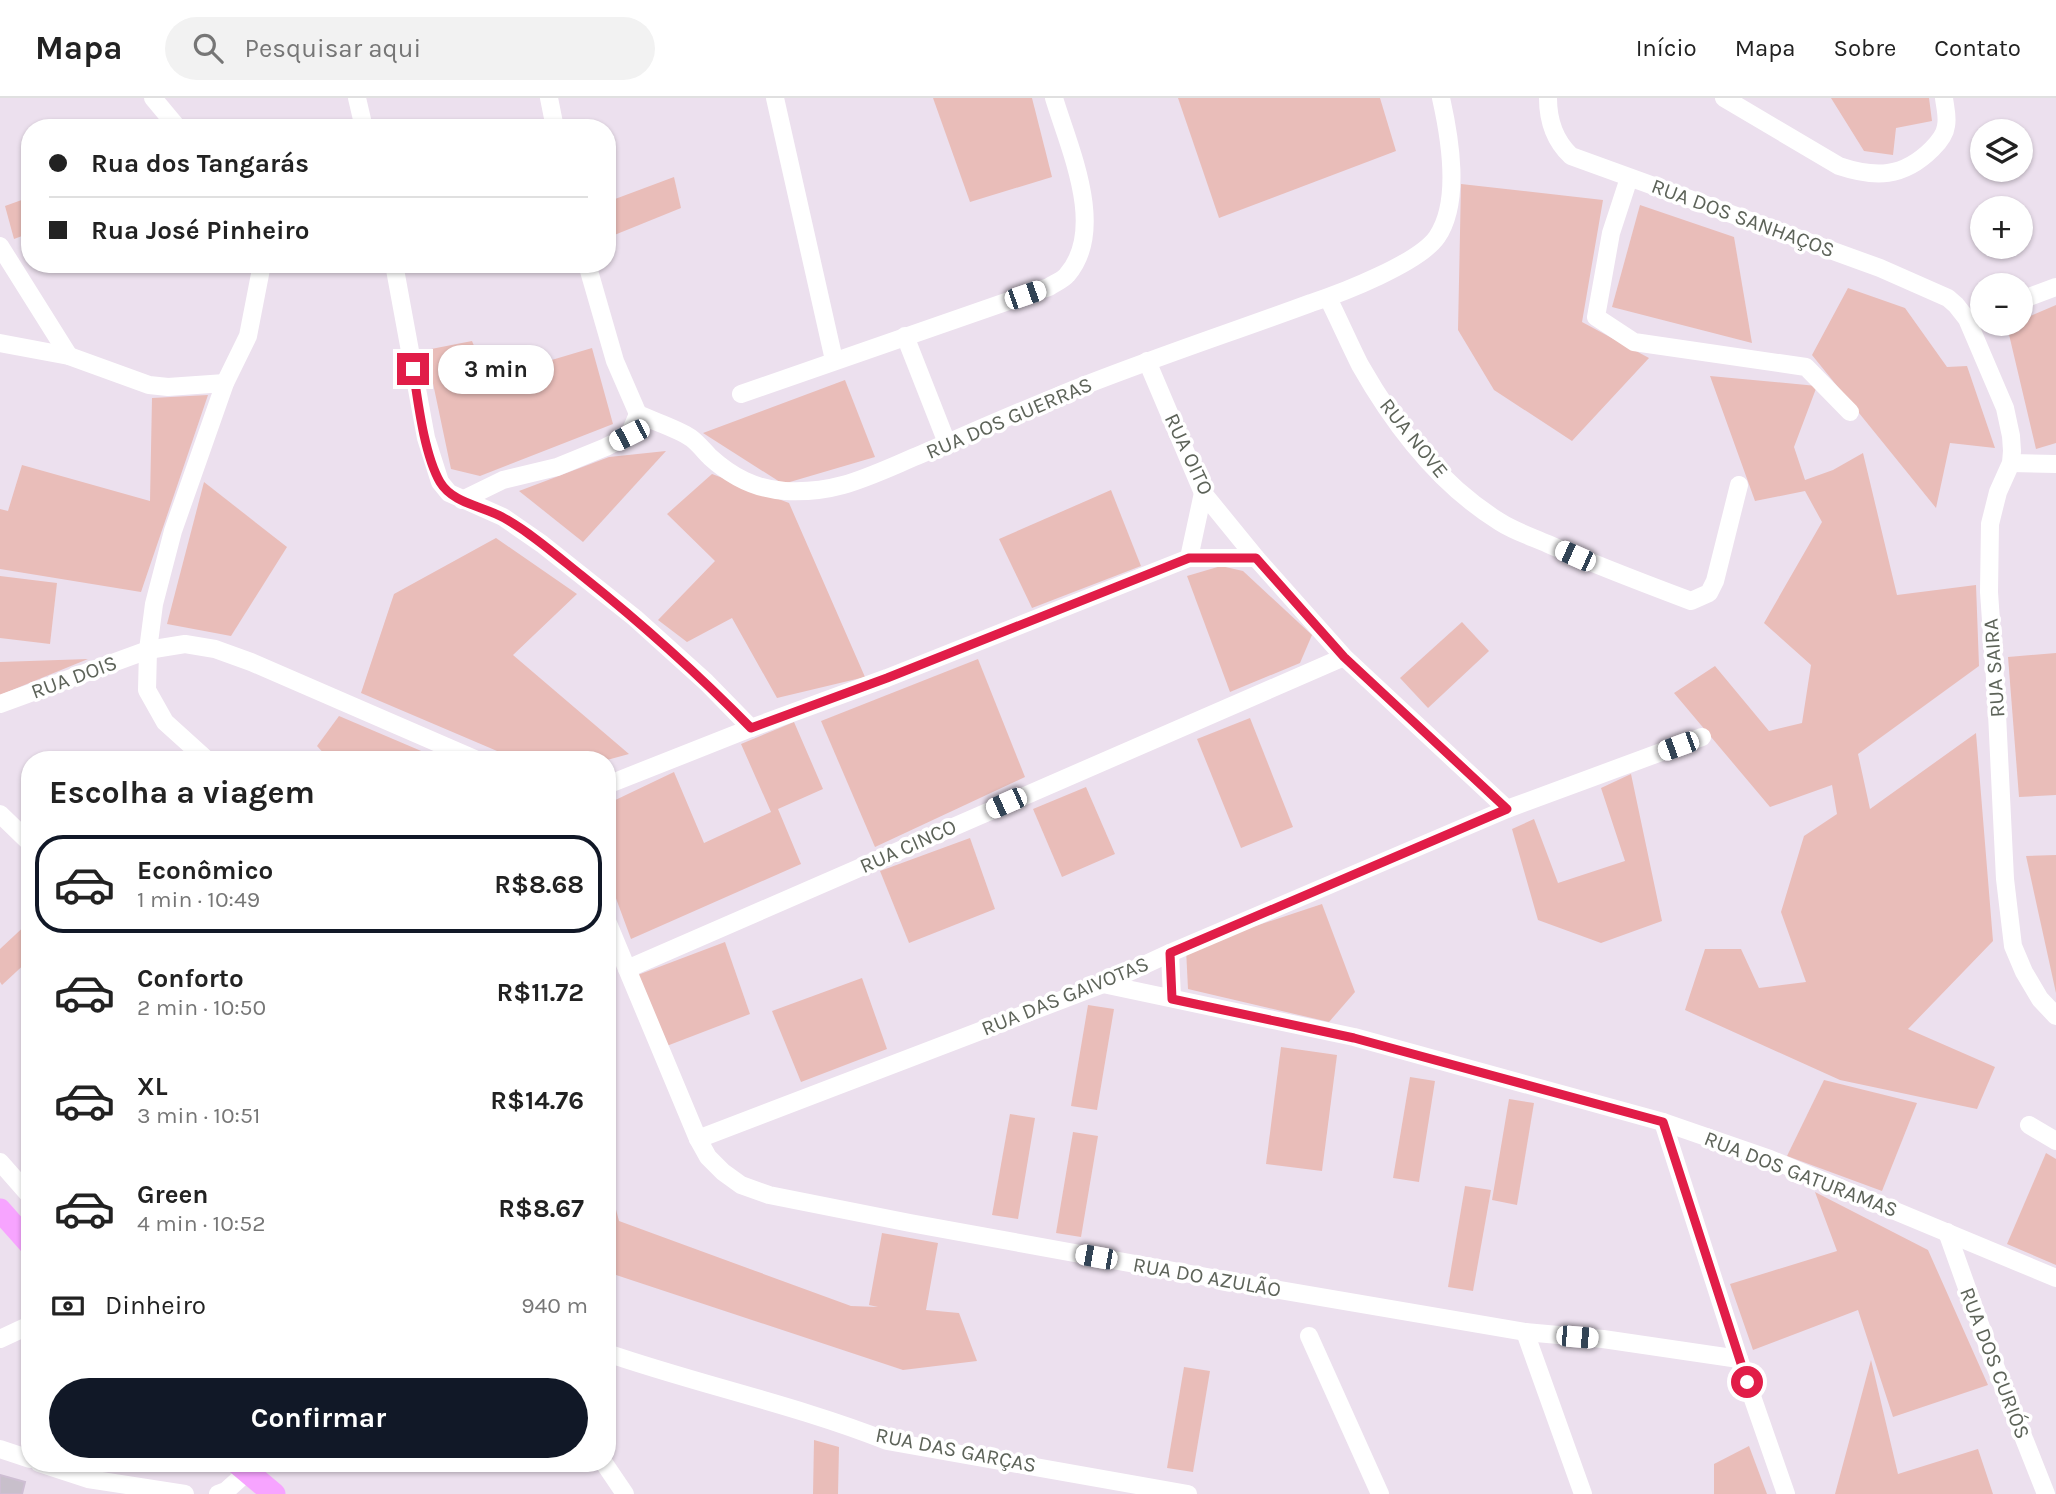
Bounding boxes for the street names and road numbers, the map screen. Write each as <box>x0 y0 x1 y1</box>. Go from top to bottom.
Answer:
street label: RUA DOS SANHAÇOS <box>1648 174 1838 262</box>
street label: RUA DOS GUERRAS <box>922 372 1096 464</box>
street label: RUA NOVE <box>1375 394 1453 482</box>
street label: RUA OITO <box>1160 409 1218 499</box>
street label: RUA SAIRA <box>1979 618 2009 718</box>
street label: RUA DOIS <box>28 650 120 704</box>
street label: RUA CINCO <box>856 814 960 878</box>
street label: RUA DAS GAIVOTAS <box>978 951 1152 1041</box>
street label: RUA DOS GATURAMAS <box>1701 1126 1901 1222</box>
street label: RUA DO AZULÃO <box>1131 1252 1283 1302</box>
street label: RUA DOS CURIÓS <box>1955 1284 2035 1442</box>
street label: RUA DAS GARÇAS <box>874 1423 1038 1477</box>

